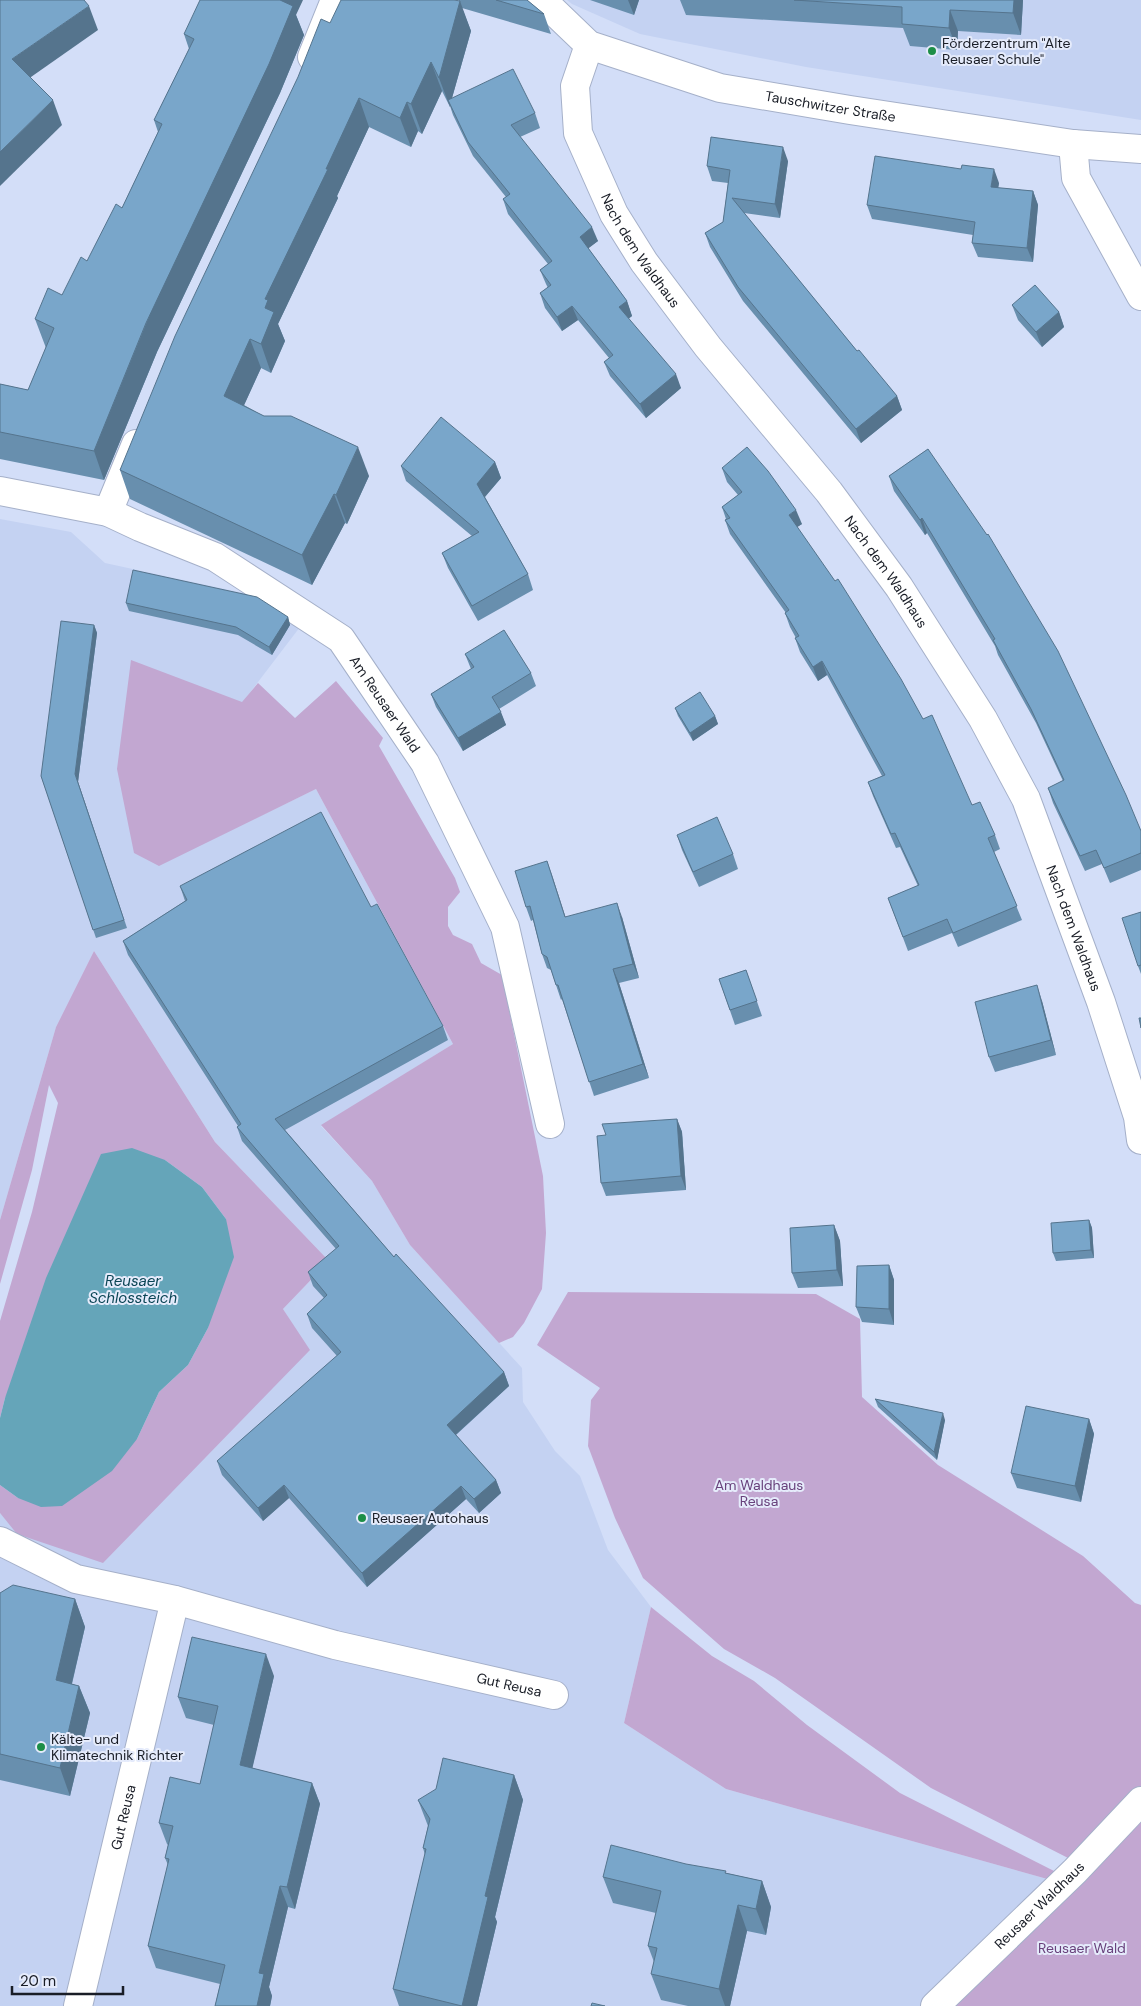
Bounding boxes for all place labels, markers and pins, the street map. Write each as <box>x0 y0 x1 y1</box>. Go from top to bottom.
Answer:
place label: Förderzentrum "Alte Reusaer Schule" <box>942 34 1071 68</box>
marker: Förderzentrum "Alte Reusaer Schule" <box>926 45 938 57</box>
place label: Reusaer Autohaus <box>372 1509 489 1527</box>
marker: Reusaer Autohaus <box>356 1512 368 1524</box>
place label: Kälte- und Klimatechnik Richter <box>51 1730 183 1764</box>
marker: Kälte- und Klimatechnik Richter <box>35 1741 47 1753</box>

